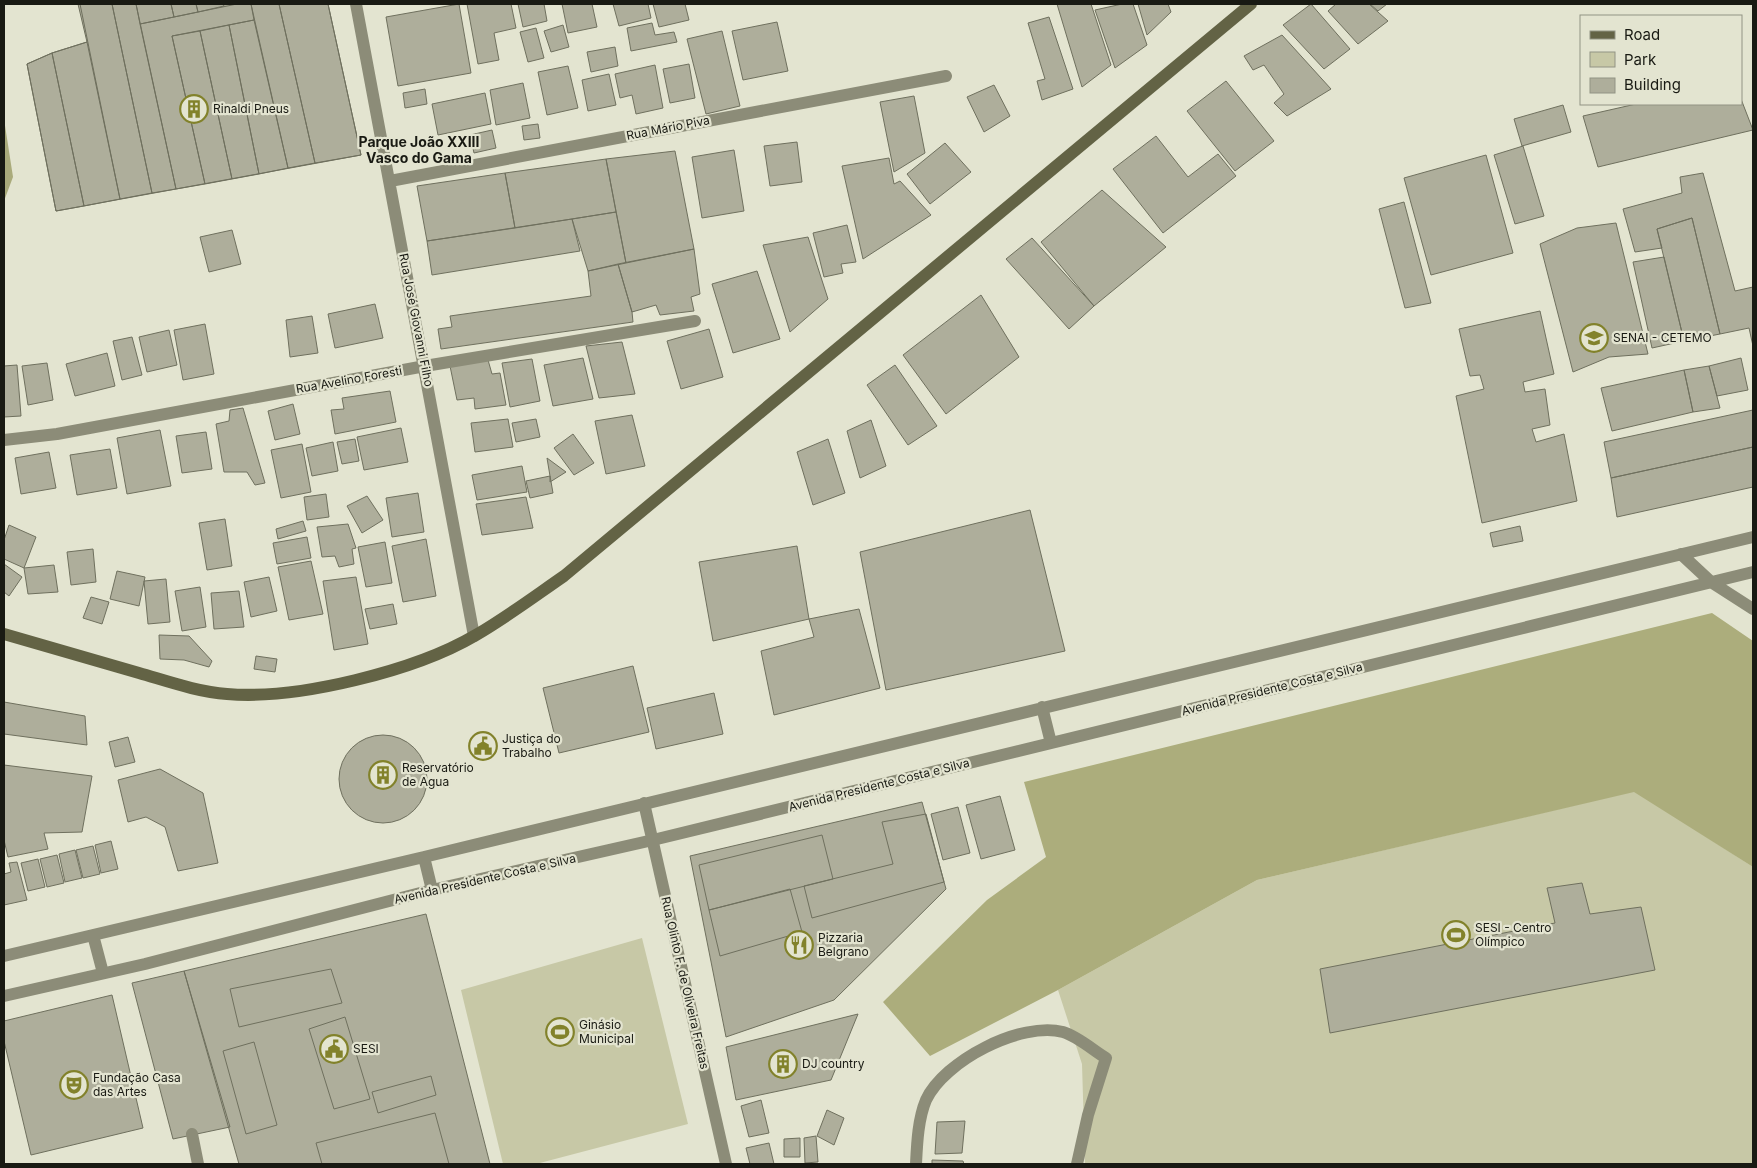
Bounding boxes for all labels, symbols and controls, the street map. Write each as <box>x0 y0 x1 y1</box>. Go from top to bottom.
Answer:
legend <box>1580 15 1742 105</box>
text: Road <box>1624 25 1660 44</box>
text: Park <box>1624 50 1657 69</box>
text: Building <box>1624 75 1681 94</box>
building icon: Rinaldi Pneus <box>179 94 209 124</box>
place label: Rinaldi Pneus <box>213 101 289 116</box>
street label: Rua Mário Piva <box>625 112 711 143</box>
district label: Parque João XXIII Vasco do Gama <box>359 133 479 166</box>
street label: Rua José Giovanni Filho <box>396 252 437 388</box>
school or university icon: SENAI - CETEMO <box>1579 323 1609 353</box>
place label: SENAI - CETEMO <box>1613 330 1712 345</box>
street label: Rua Avelino Foresti <box>295 363 403 396</box>
street label: Avenida Presidente Costa e Silva <box>1180 659 1364 718</box>
public building icon: Justiça do Trabalho <box>468 731 498 761</box>
place label: Justiça do Trabalho <box>502 731 561 760</box>
street label: Avenida Presidente Costa e Silva <box>787 755 971 814</box>
building icon: Reservatório de Agua <box>368 760 398 790</box>
place label: Reservatório de Agua <box>402 760 474 789</box>
street label: Avenida Presidente Costa e Silva <box>393 850 577 907</box>
street label: Rua Olinto F. de Oliveira Freitas <box>658 895 713 1071</box>
sports icon: SESI - Centro Olímpico <box>1441 920 1471 950</box>
place label: SESI - Centro Olímpico <box>1475 920 1551 949</box>
restaurant icon: Pizzaria Belgrano <box>784 930 814 960</box>
place label: Pizzaria Belgrano <box>818 930 869 959</box>
sports icon: Ginásio Municipal <box>545 1017 575 1047</box>
place label: Ginásio Municipal <box>579 1017 634 1046</box>
public building icon: SESI <box>319 1034 349 1064</box>
place label: SESI <box>353 1041 379 1056</box>
building icon: DJ country <box>768 1049 798 1079</box>
place label: DJ country <box>802 1056 865 1071</box>
theatre icon: Fundação Casa das Artes <box>59 1070 89 1100</box>
place label: Fundação Casa das Artes <box>93 1070 181 1099</box>

